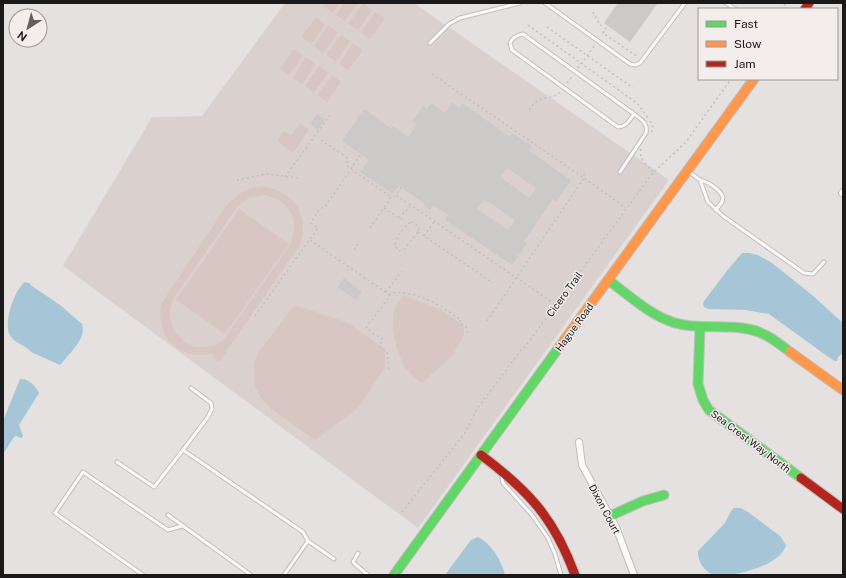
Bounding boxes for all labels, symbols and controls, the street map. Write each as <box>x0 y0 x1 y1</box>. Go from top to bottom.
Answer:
north arrow <box>8 8 48 48</box>
legend <box>698 8 838 80</box>
text: Fast <box>734 17 759 31</box>
text: N <box>15 29 29 43</box>
text: Slow <box>734 37 762 51</box>
text: Jam <box>734 57 756 71</box>
street label: Cicero Trail <box>544 269 584 319</box>
street label: Hague Road <box>552 300 596 353</box>
street label: Sea Crest Way North <box>709 407 793 475</box>
street label: Dixon Court <box>587 482 623 536</box>

